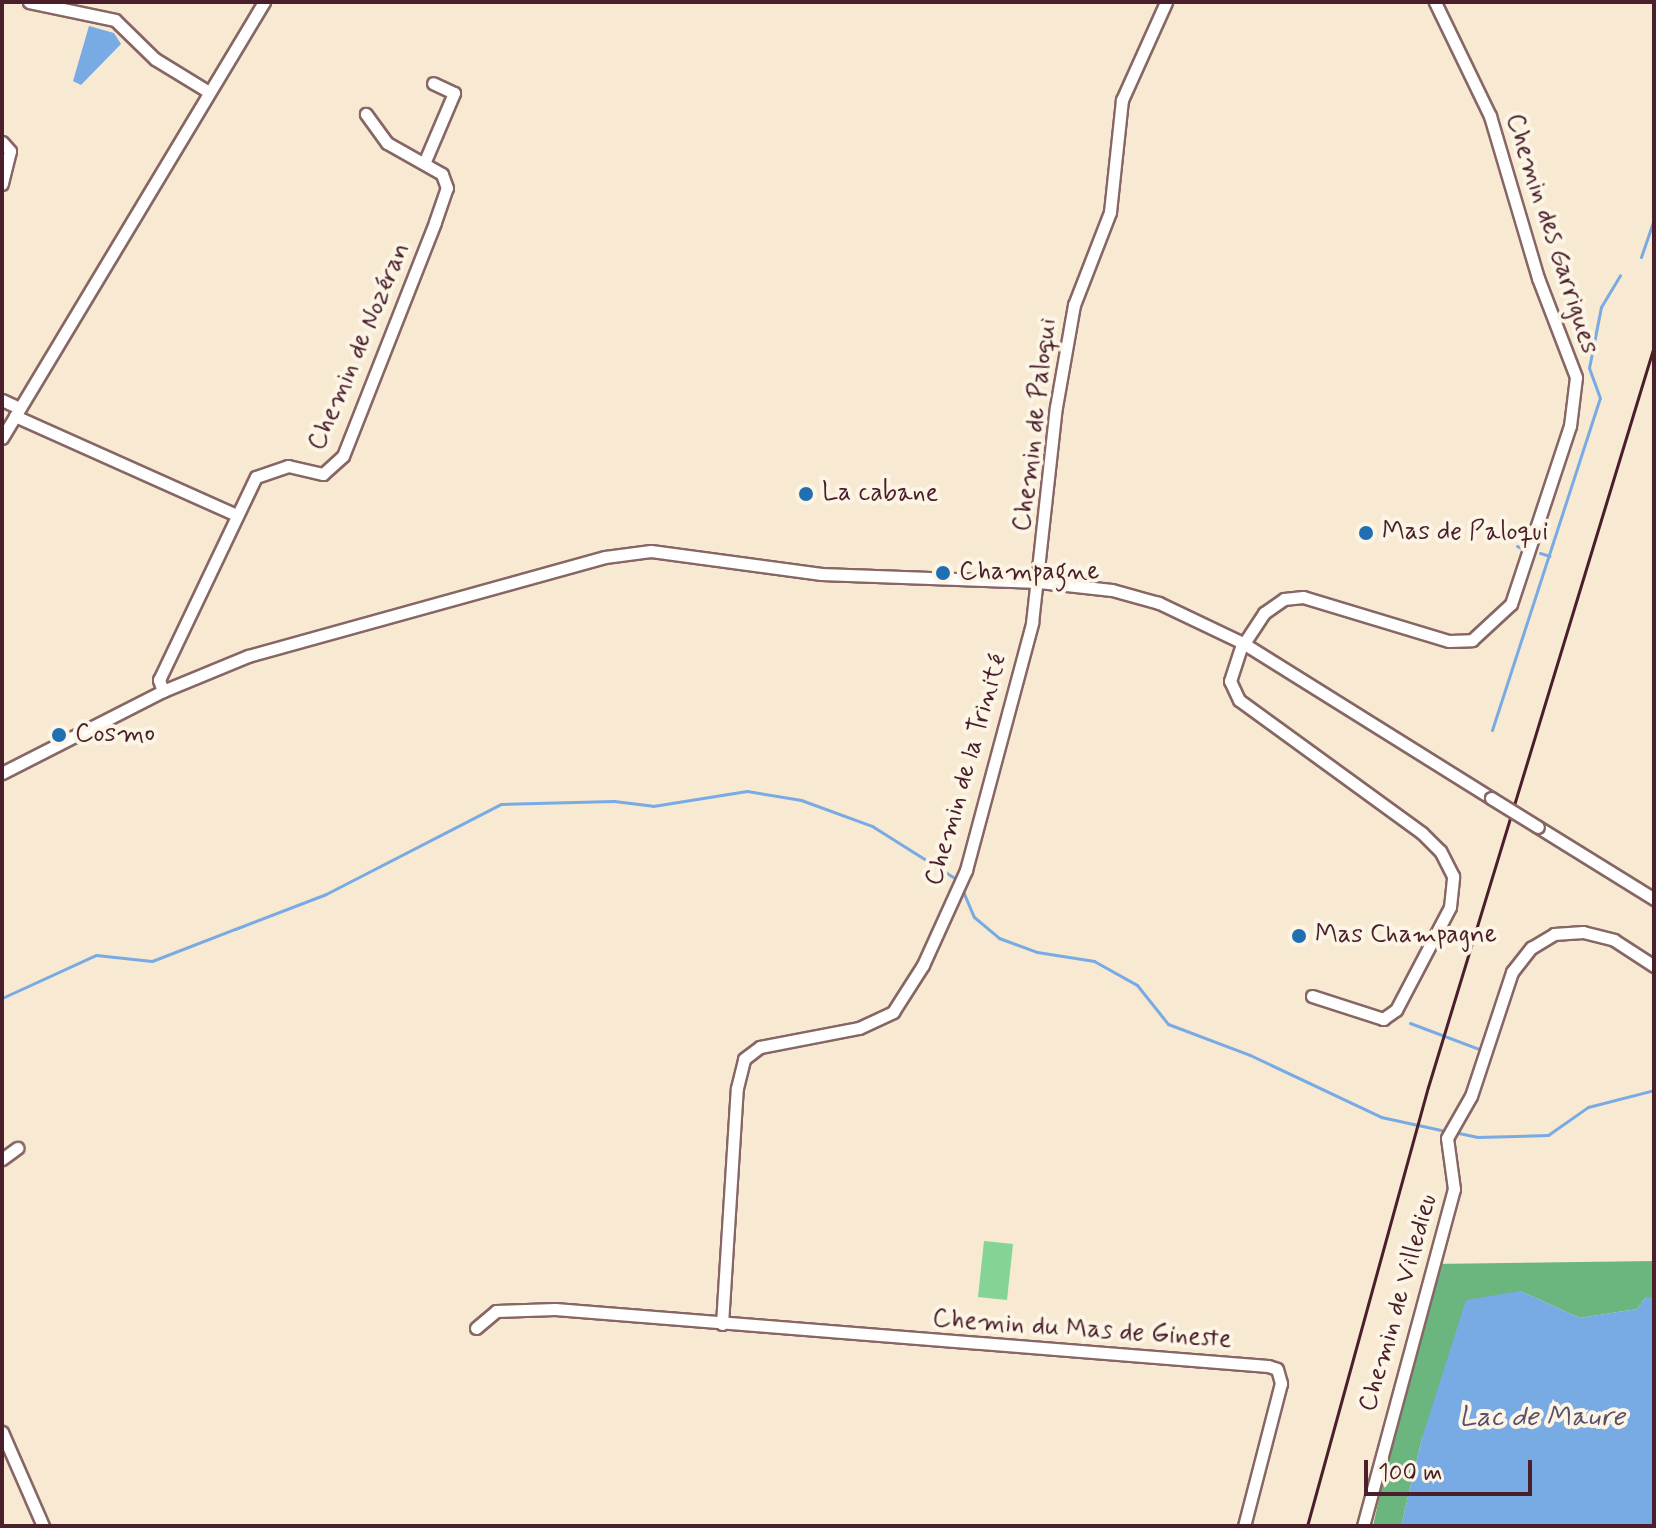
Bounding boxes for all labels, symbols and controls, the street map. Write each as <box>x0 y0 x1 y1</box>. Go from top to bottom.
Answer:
street label: Chemin des Garrigues <box>1497 110 1605 358</box>
street label: Chemin de Nozéran <box>302 238 418 456</box>
street label: Chemin de Paloqui <box>1008 318 1064 532</box>
place label: La cabane <box>822 478 943 510</box>
marker: La cabane <box>797 485 815 503</box>
place label: Mas de Paloqui <box>1382 517 1549 549</box>
marker: Mas de Paloqui <box>1357 524 1375 542</box>
place label: Champagne <box>959 557 1100 589</box>
marker: Champagne <box>934 564 952 582</box>
street label: Chemin de la Trinité <box>919 651 1015 889</box>
place label: Cosmo <box>75 719 155 751</box>
marker: Cosmo <box>50 726 68 744</box>
place label: Mas Champagne <box>1315 920 1510 952</box>
marker: Mas Champagne <box>1290 927 1308 945</box>
street label: Chemin de Villedieu <box>1354 1194 1444 1412</box>
street label: Chemin du Mas de Gineste <box>933 1304 1231 1356</box>
water label: Lac de Maure <box>1463 1401 1621 1435</box>
scale bar <box>1368 1444 1536 1494</box>
text: 100 m <box>1378 1458 1442 1489</box>

